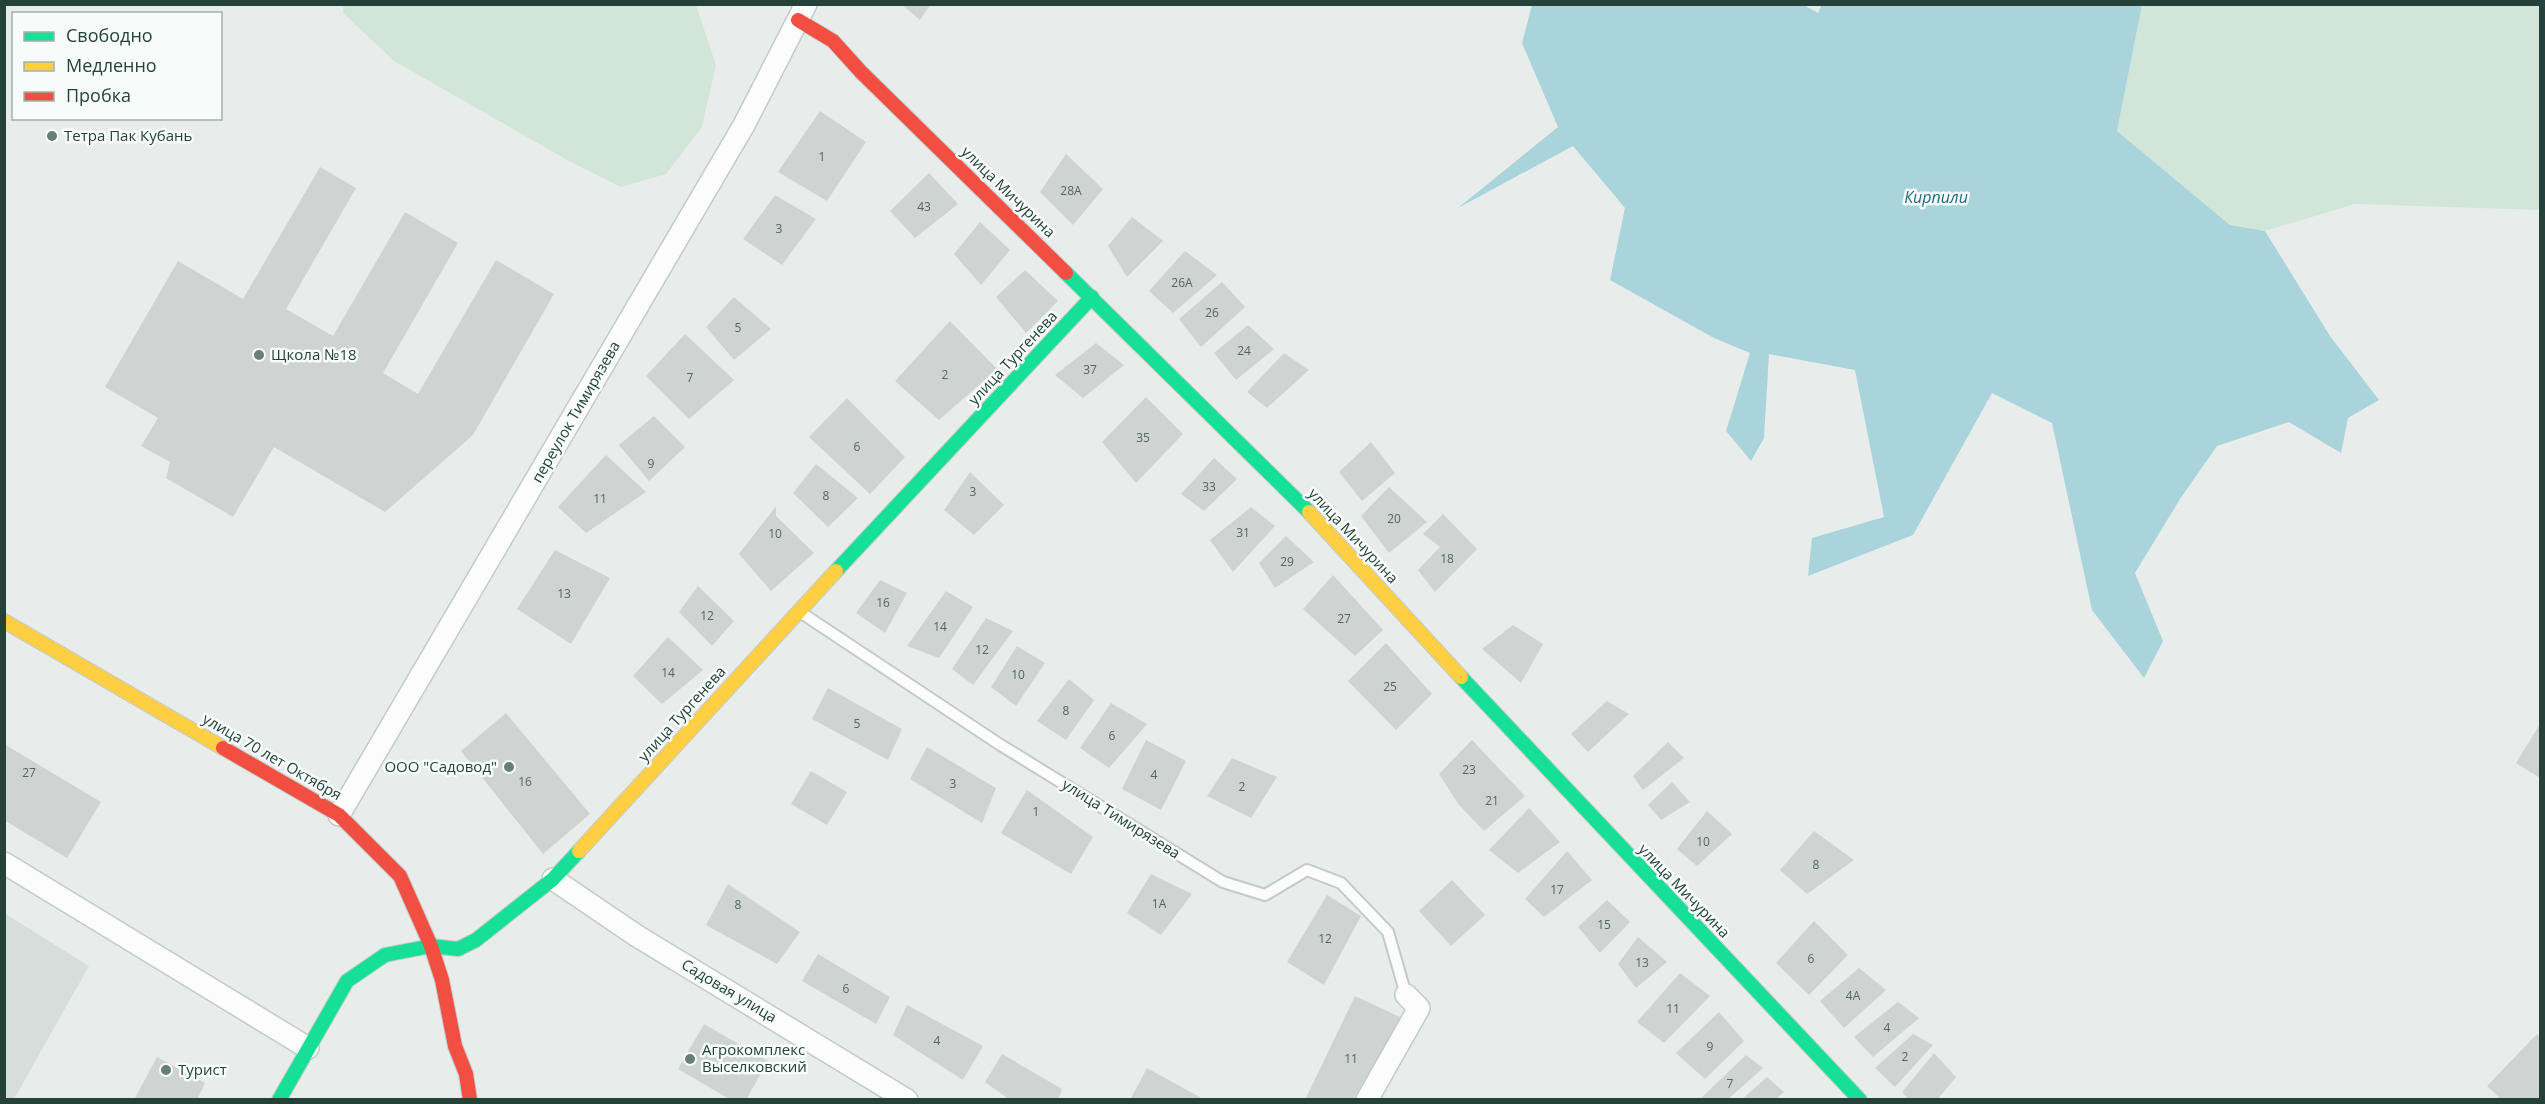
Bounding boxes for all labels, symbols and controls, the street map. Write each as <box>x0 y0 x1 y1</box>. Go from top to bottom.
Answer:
legend <box>12 12 222 120</box>
text: Свободно <box>66 23 153 47</box>
text: Медленно <box>66 53 157 77</box>
text: Пробка <box>66 83 131 107</box>
place label: Тетра Пак Кубань <box>64 125 192 145</box>
marker: Тетра Пак Кубань <box>45 129 59 143</box>
street label: улица Мичурина <box>957 141 1060 241</box>
house number: 1 <box>819 148 825 165</box>
house number: 28А <box>1060 182 1082 199</box>
water label: Кирпили <box>1904 186 1968 208</box>
house number: 43 <box>917 198 931 215</box>
house number: 3 <box>776 220 783 237</box>
house number: 26А <box>1171 274 1193 291</box>
house number: 26 <box>1205 304 1219 321</box>
street label: улица Тургенева <box>963 306 1061 409</box>
house number: 5 <box>735 319 742 336</box>
street label: переулок Тимирязева <box>526 337 624 486</box>
house number: 24 <box>1237 342 1251 359</box>
place label: Щкола №18 <box>271 344 357 364</box>
marker: Щкола №18 <box>252 348 266 362</box>
house number: 37 <box>1083 361 1097 378</box>
house number: 2 <box>942 366 949 383</box>
house number: 7 <box>687 369 694 386</box>
house number: 35 <box>1136 429 1150 446</box>
house number: 6 <box>854 438 861 455</box>
house number: 9 <box>648 455 655 472</box>
house number: 33 <box>1202 478 1216 495</box>
house number: 3 <box>970 483 977 500</box>
street label: улица Мичурина <box>1304 483 1403 587</box>
house number: 8 <box>823 487 830 504</box>
house number: 11 <box>593 490 607 507</box>
house number: 20 <box>1387 510 1401 527</box>
house number: 31 <box>1236 524 1250 541</box>
house number: 10 <box>768 525 782 542</box>
house number: 18 <box>1440 550 1454 567</box>
house number: 29 <box>1280 553 1294 570</box>
house number: 13 <box>557 585 571 602</box>
house number: 16 <box>876 594 890 611</box>
house number: 12 <box>700 607 714 624</box>
house number: 27 <box>1337 610 1351 627</box>
house number: 14 <box>933 618 947 635</box>
house number: 12 <box>975 641 989 658</box>
street label: улица Тургенева <box>633 661 729 765</box>
house number: 14 <box>661 664 675 681</box>
house number: 10 <box>1011 666 1025 683</box>
house number: 25 <box>1383 678 1397 695</box>
house number: 8 <box>1063 702 1070 719</box>
street label: улица 70 лет Октября <box>199 708 346 804</box>
house number: 5 <box>854 715 861 732</box>
house number: 6 <box>1109 727 1116 744</box>
place label: ООО "Садовод" <box>384 756 497 776</box>
marker: ООО "Садовод" <box>502 760 516 774</box>
house number: 23 <box>1462 761 1476 778</box>
house number: 27 <box>22 764 36 781</box>
house number: 4 <box>1151 766 1158 783</box>
house number: 16 <box>518 773 532 790</box>
street label: улица Тимирязева <box>1059 774 1184 863</box>
house number: 3 <box>950 775 957 792</box>
house number: 2 <box>1239 778 1246 795</box>
house number: 21 <box>1485 792 1499 809</box>
house number: 1 <box>1033 803 1039 820</box>
house number: 10 <box>1696 833 1710 850</box>
street label: улица Мичурина <box>1635 839 1735 942</box>
house number: 8 <box>1813 856 1820 873</box>
house number: 17 <box>1550 881 1564 898</box>
house number: 1А <box>1152 895 1167 912</box>
house number: 8 <box>735 896 742 913</box>
house number: 15 <box>1597 916 1611 933</box>
house number: 12 <box>1318 930 1332 947</box>
house number: 6 <box>1808 950 1815 967</box>
street label: Садовая улица <box>678 954 781 1027</box>
house number: 13 <box>1635 954 1649 971</box>
house number: 6 <box>843 980 850 997</box>
house number: 4А <box>1846 987 1861 1004</box>
house number: 11 <box>1666 1000 1680 1017</box>
house number: 4 <box>1884 1019 1891 1036</box>
house number: 4 <box>934 1032 941 1049</box>
house number: 9 <box>1707 1038 1714 1055</box>
place label: Агрокомплекс Выселковский <box>702 1039 807 1076</box>
house number: 2 <box>1902 1048 1909 1065</box>
house number: 11 <box>1344 1050 1358 1067</box>
marker: Агрокомплекс Выселковский <box>683 1052 697 1066</box>
place label: Турист <box>178 1059 227 1079</box>
marker: Турист <box>159 1063 173 1077</box>
house number: 7 <box>1727 1075 1734 1092</box>

